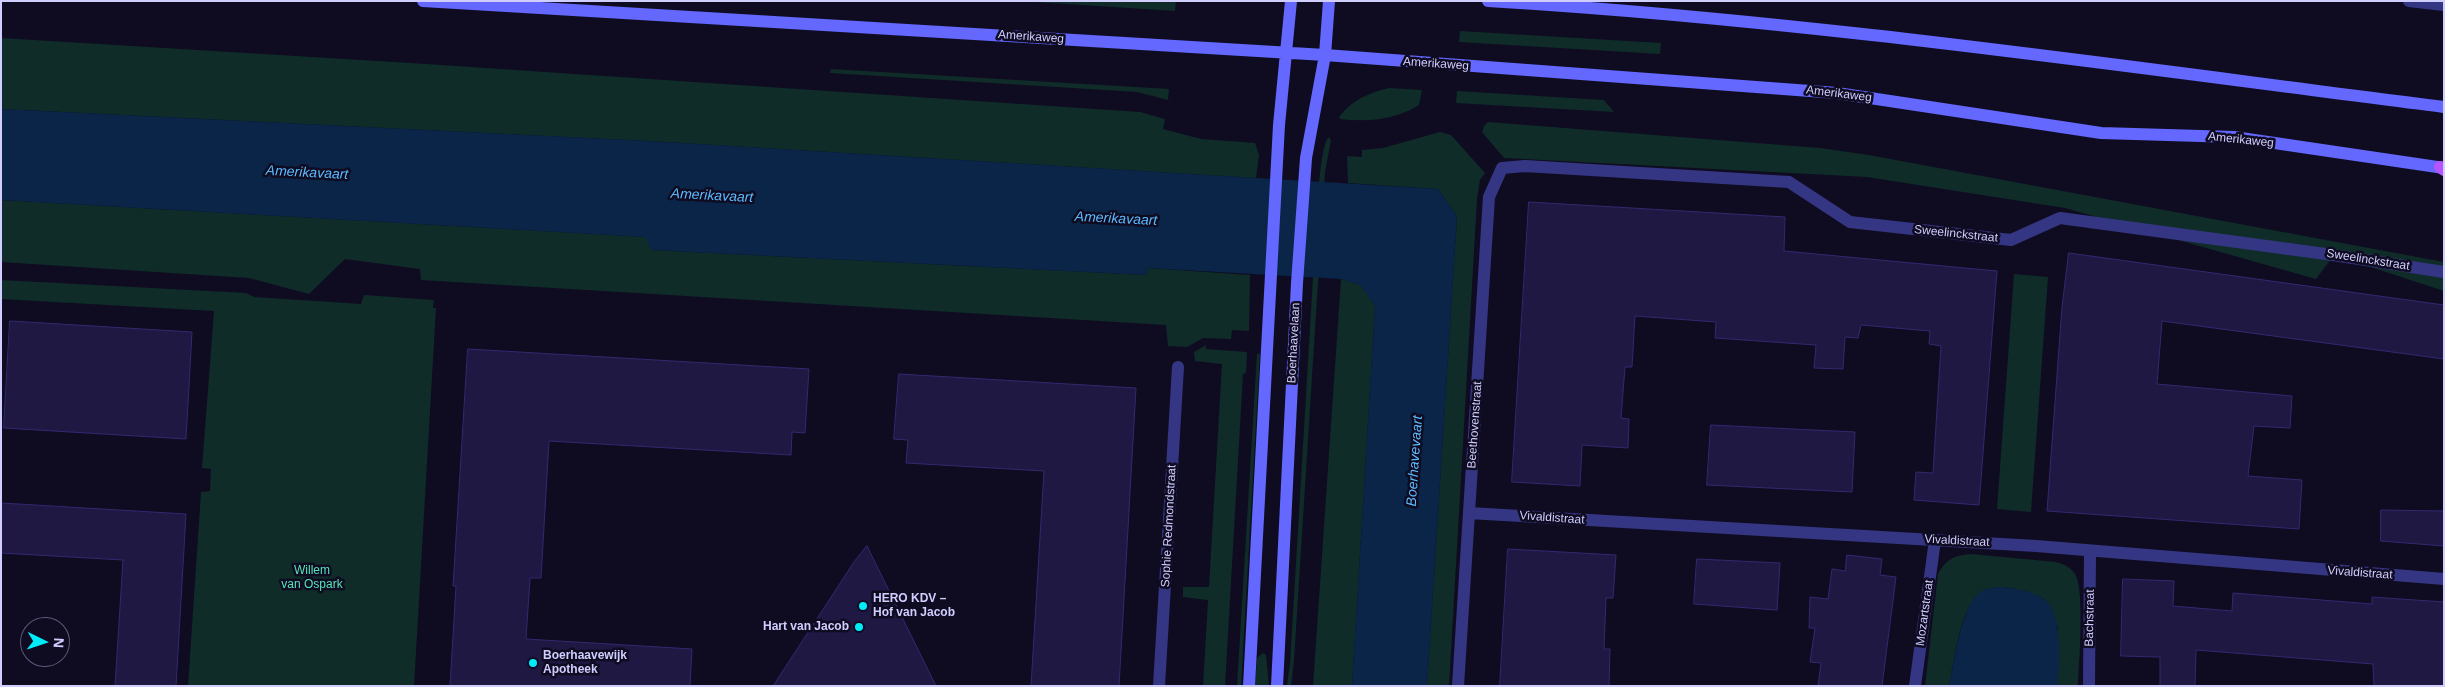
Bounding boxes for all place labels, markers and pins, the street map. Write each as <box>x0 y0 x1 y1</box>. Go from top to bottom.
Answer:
place label: HERO KDV – Hof van Jacob <box>873 592 955 620</box>
marker: HERO KDV – Hof van Jacob <box>857 600 869 612</box>
place label: Hart van Jacob <box>763 620 849 634</box>
marker: Hart van Jacob <box>853 621 865 633</box>
place label: Boerhaavewijk Apotheek <box>543 649 627 677</box>
marker: Boerhaavewijk Apotheek <box>527 657 539 669</box>

